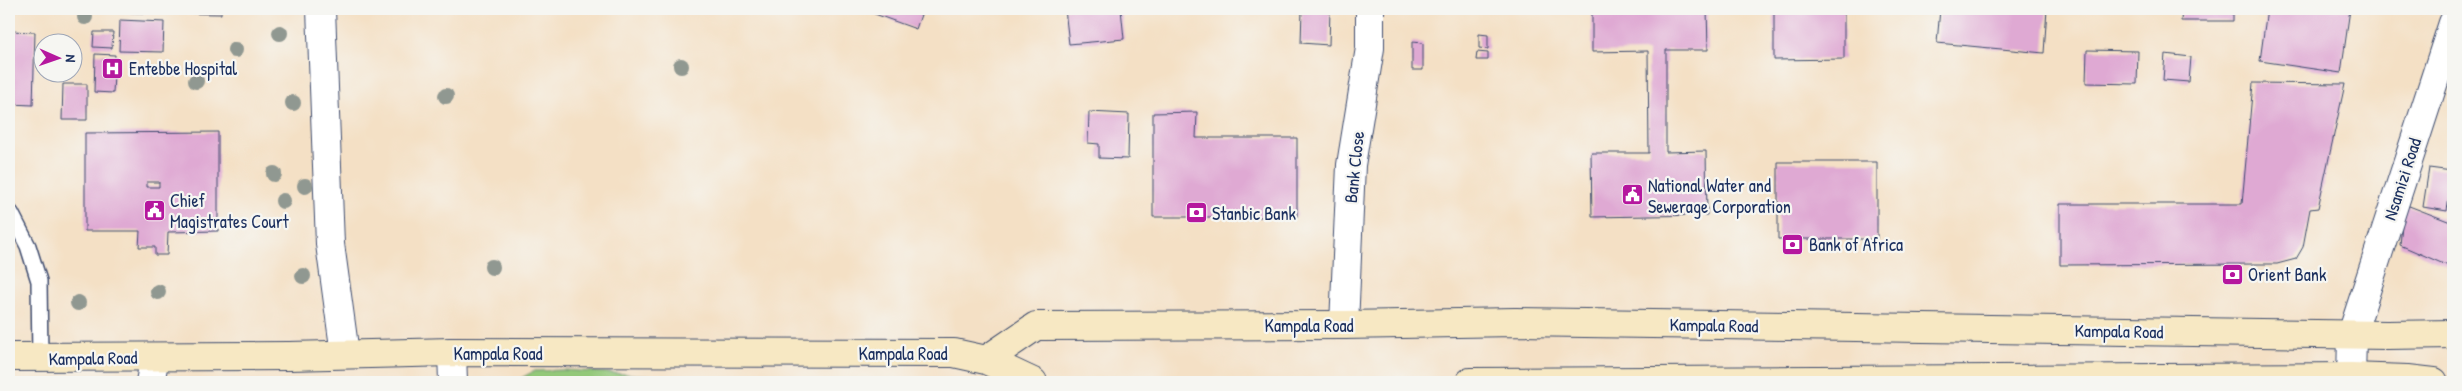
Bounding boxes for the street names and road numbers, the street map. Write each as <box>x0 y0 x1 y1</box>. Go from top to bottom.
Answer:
street label: Bank Close <box>1338 130 1370 204</box>
street label: Nsamizi Road <box>2377 135 2427 223</box>
street label: Kampala Road <box>1669 312 1759 338</box>
street label: Kampala Road <box>1265 313 1353 338</box>
street label: Kampala Road <box>2074 318 2164 344</box>
street label: Kampala Road <box>454 341 542 366</box>
street label: Kampala Road <box>859 341 947 366</box>
street label: Kampala Road <box>48 345 138 371</box>

